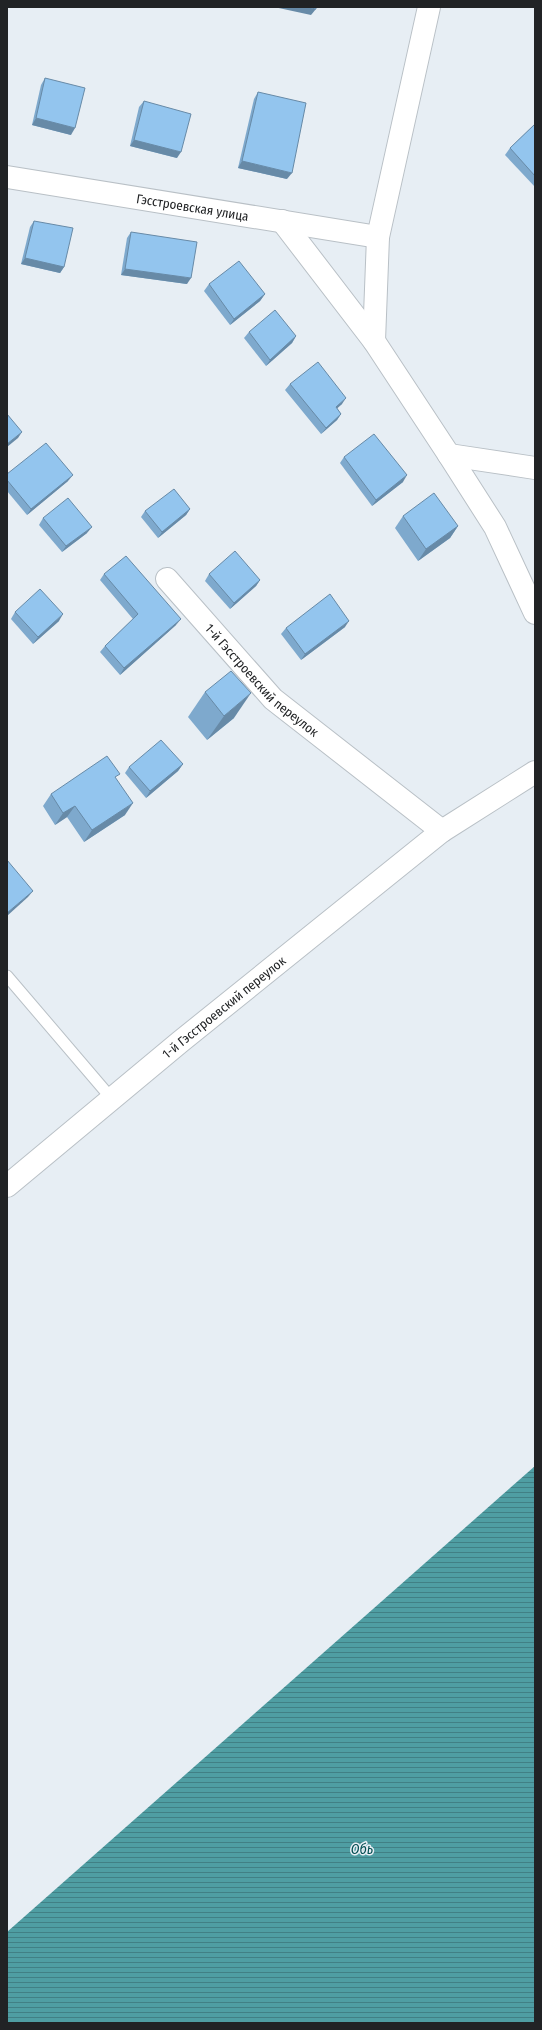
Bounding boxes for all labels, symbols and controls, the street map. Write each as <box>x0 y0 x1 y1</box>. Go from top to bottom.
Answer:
street label: Гэсстроевская улица <box>135 191 250 224</box>
street label: 1-й Гэсстроевский переулок <box>202 621 321 740</box>
street label: 1-й Гэсстроевский переулок <box>159 953 289 1062</box>
water label: Обь <box>351 1841 373 1858</box>

